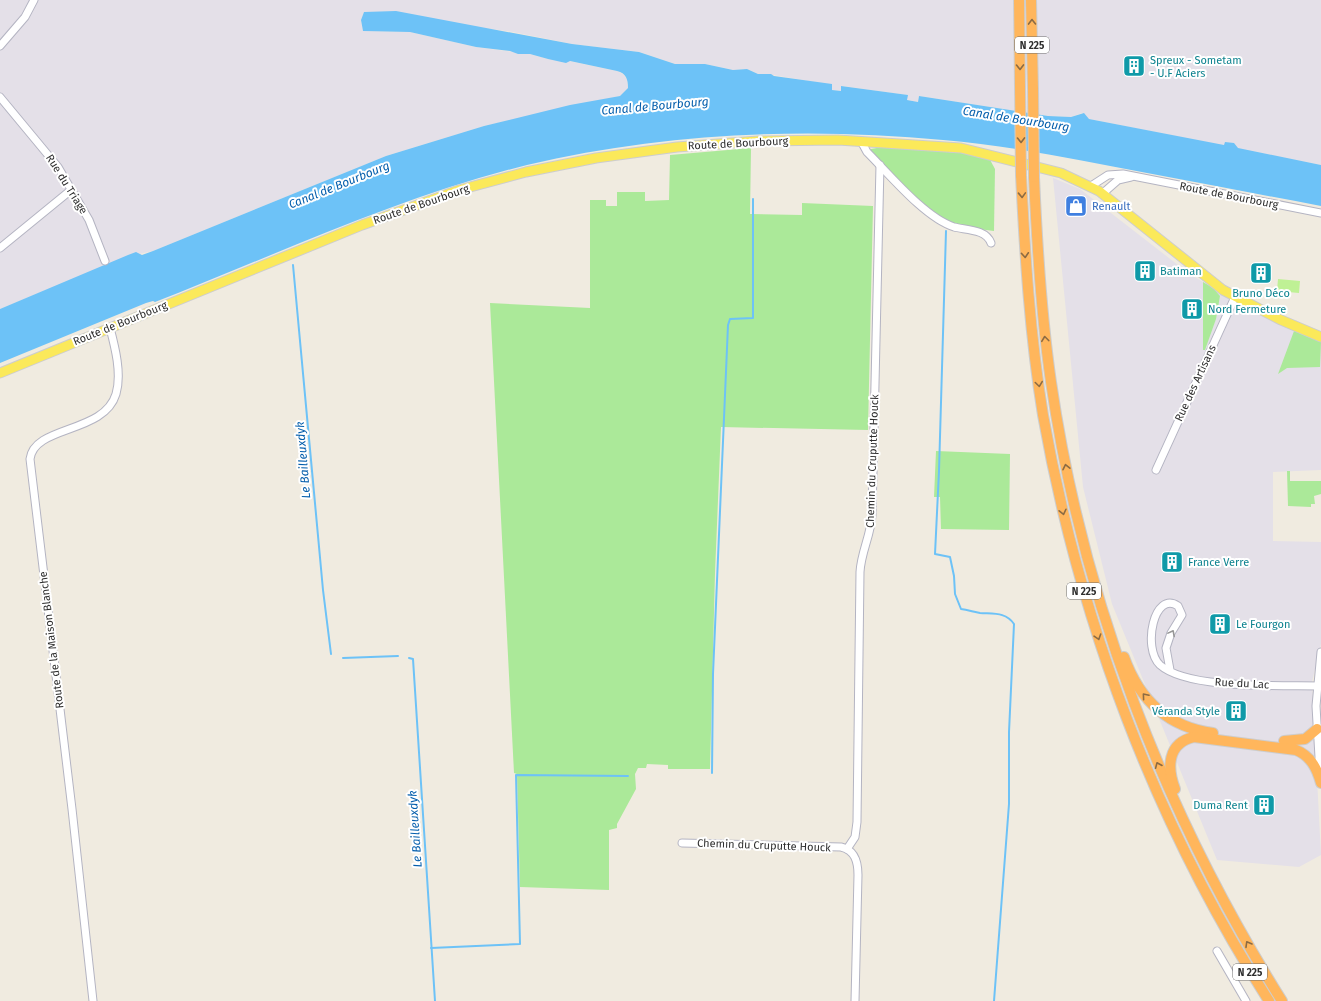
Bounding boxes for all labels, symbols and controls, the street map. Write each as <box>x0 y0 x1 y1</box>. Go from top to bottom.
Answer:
one-way arrow <box>1028 19 1036 25</box>
road number: N 225 <box>1015 37 1049 53</box>
building icon: Spreux - Sometam - U.F Aciers <box>1121 53 1147 79</box>
place label: Spreux - Sometam - U.F Aciers <box>1150 54 1242 80</box>
one-way arrow <box>1016 64 1024 70</box>
water label: Canal de Bourbourg <box>601 94 709 118</box>
water label: Canal de Bourbourg <box>962 104 1070 134</box>
street label: Route de Bourbourg <box>688 134 789 153</box>
one-way arrow <box>1017 137 1025 143</box>
street label: Rue du Triage <box>43 152 90 217</box>
water label: Canal de Bourbourg <box>287 158 392 212</box>
street label: Route de Bourbourg <box>1178 180 1280 212</box>
street label: Route de Bourbourg <box>372 182 471 227</box>
one-way arrow <box>1018 192 1026 198</box>
shop icon: Renault <box>1063 193 1089 219</box>
place label: Renault <box>1092 200 1131 213</box>
one-way arrow <box>1021 252 1030 258</box>
building icon: Batiman <box>1132 258 1158 284</box>
building icon: Bruno Déco <box>1248 260 1274 286</box>
place label: Batiman <box>1160 265 1202 278</box>
place label: Bruno Déco <box>1232 287 1290 300</box>
building icon: Nord Fermeture <box>1179 296 1205 322</box>
street label: Route de Bourbourg <box>71 299 169 348</box>
place label: Nord Fermeture <box>1208 303 1286 316</box>
one-way arrow <box>1041 336 1050 342</box>
street label: Rue des Artisans <box>1172 343 1219 423</box>
one-way arrow <box>1034 381 1043 387</box>
street label: Chemin du Cruputte Houck <box>864 394 881 528</box>
water label: Le Bailleuxdyk <box>293 420 313 499</box>
one-way arrow <box>1063 464 1071 470</box>
one-way arrow <box>1059 508 1067 515</box>
building icon: France Verre <box>1159 549 1185 575</box>
place label: France Verre <box>1188 556 1249 569</box>
street label: Route de la Maison Blanche <box>37 571 66 709</box>
road number: N 225 <box>1067 583 1101 599</box>
building icon: Le Fourgon <box>1207 611 1233 637</box>
place label: Le Fourgon <box>1236 618 1290 631</box>
one-way arrow <box>1167 630 1175 637</box>
one-way arrow <box>1093 633 1102 640</box>
street label: Rue du Lac <box>1214 676 1270 691</box>
one-way arrow <box>1142 693 1149 701</box>
building icon: Véranda Style <box>1223 698 1249 724</box>
place label: Véranda Style <box>1152 705 1220 718</box>
one-way arrow <box>1155 761 1163 769</box>
water label: Le Bailleuxdyk <box>405 789 425 868</box>
building icon: Duma Rent <box>1251 792 1277 818</box>
place label: Duma Rent <box>1193 799 1248 812</box>
street label: Chemin du Cruputte Houck <box>697 837 831 854</box>
one-way arrow <box>1245 941 1252 948</box>
road number: N 225 <box>1233 964 1267 980</box>

